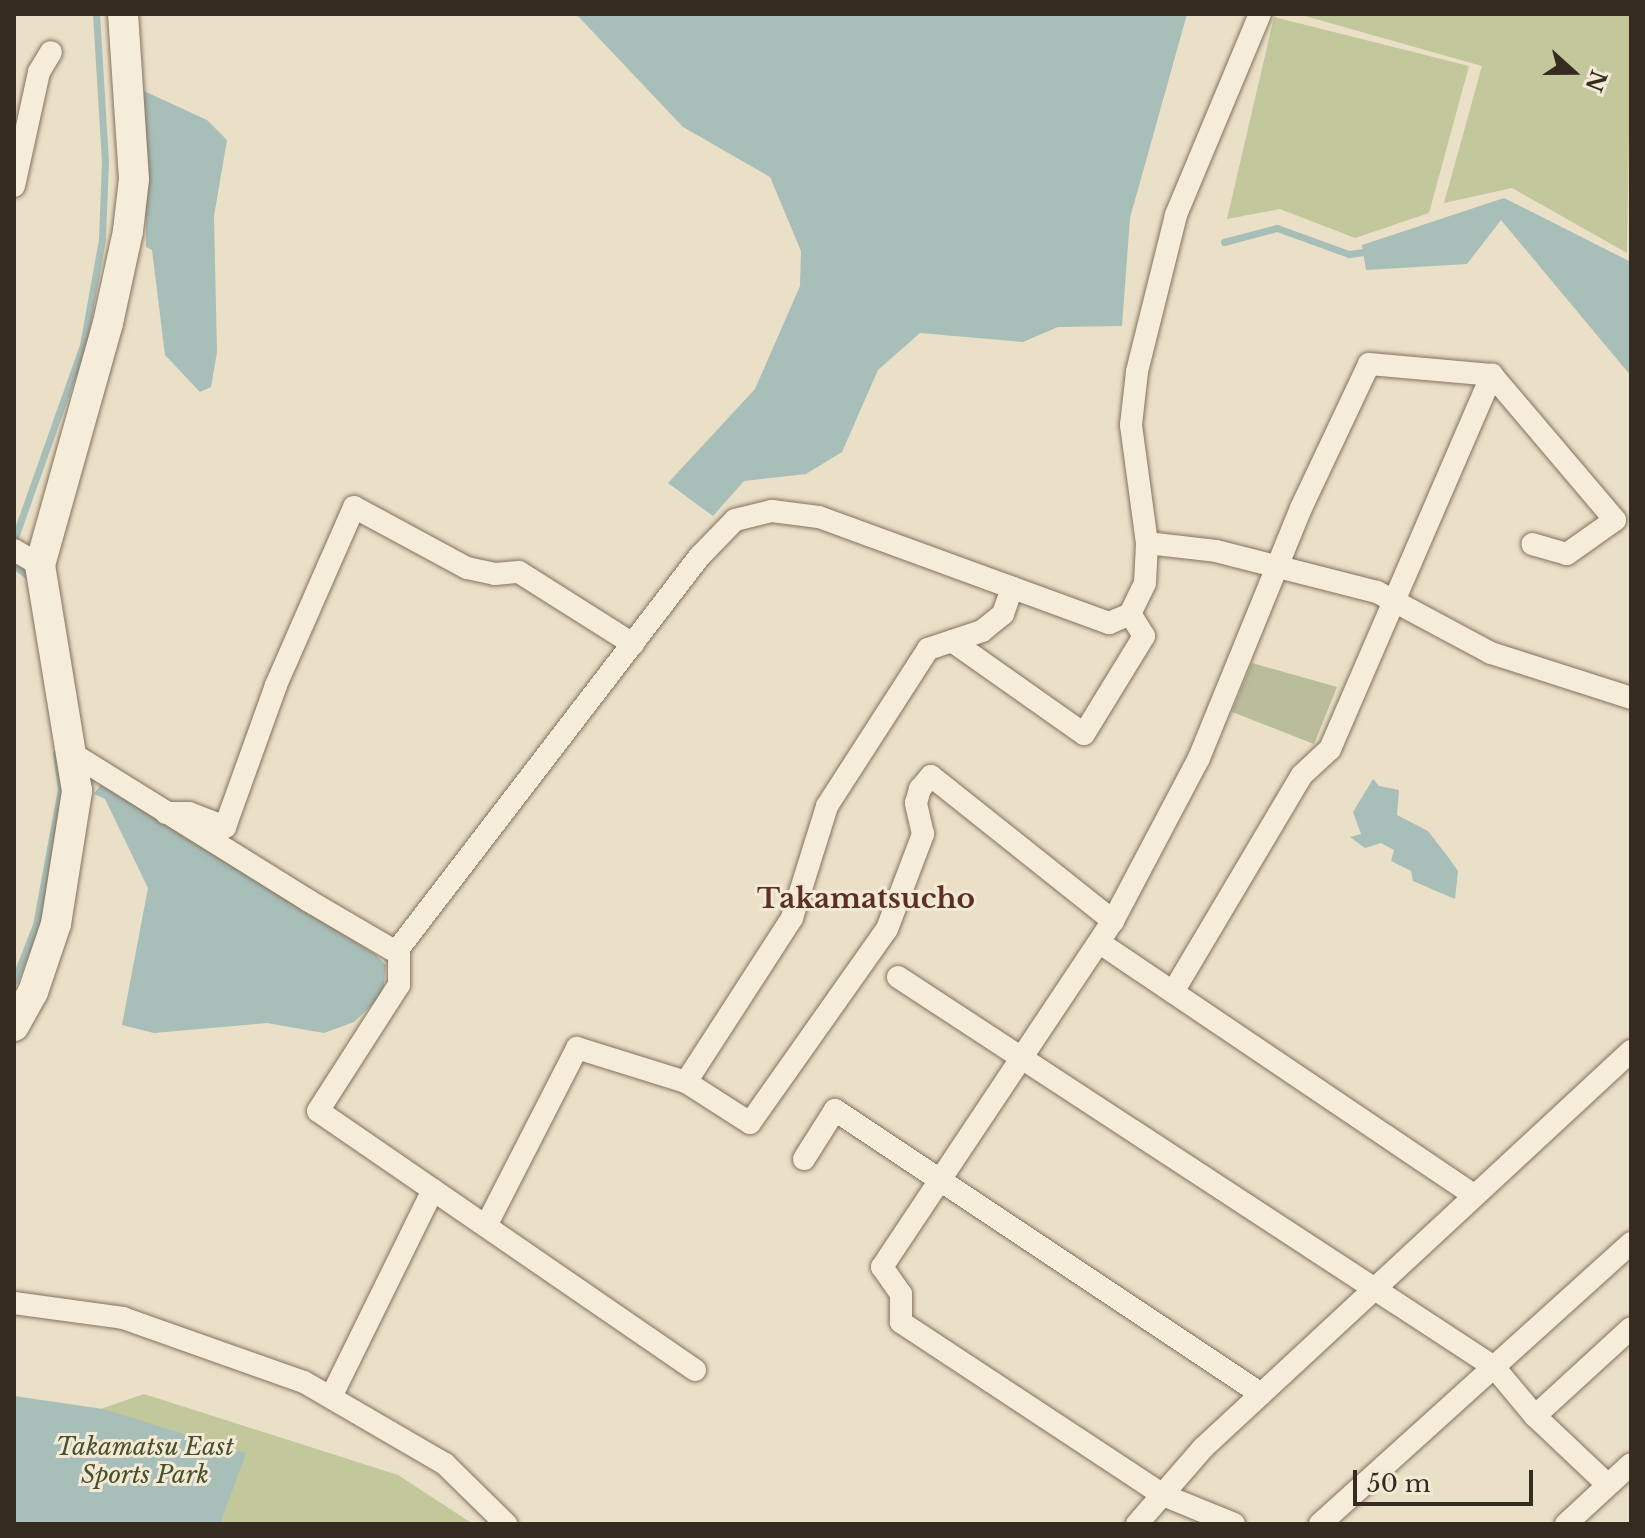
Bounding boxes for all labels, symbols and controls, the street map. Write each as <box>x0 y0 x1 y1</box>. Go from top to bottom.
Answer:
north arrow <box>1533 32 1613 112</box>
text: N <box>1580 66 1612 95</box>
district label: Takamatsucho <box>757 882 975 916</box>
park label: Takamatsu East Sports Park <box>56 1433 234 1489</box>
scale bar <box>1357 1454 1537 1504</box>
text: 50 m <box>1367 1469 1430 1498</box>

